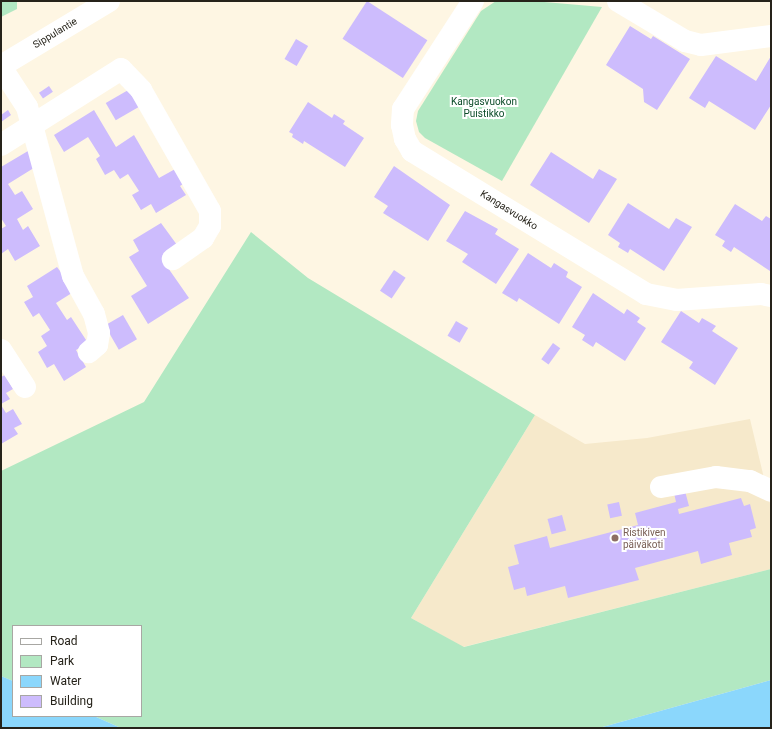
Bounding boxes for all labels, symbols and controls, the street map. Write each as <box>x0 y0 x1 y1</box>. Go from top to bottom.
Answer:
street label: Sippulantie <box>31 15 79 51</box>
park label: Kangasvuokon Puistikko <box>451 95 517 118</box>
street label: Kangasvuokko <box>478 188 540 232</box>
place label: Ristikiven päiväkoti <box>623 526 666 550</box>
marker: Ristikiven päiväkoti <box>610 533 620 543</box>
legend <box>12 625 142 717</box>
text: Road <box>50 634 78 648</box>
text: Park <box>50 654 74 668</box>
text: Water <box>50 674 81 688</box>
text: Building <box>50 694 93 708</box>

